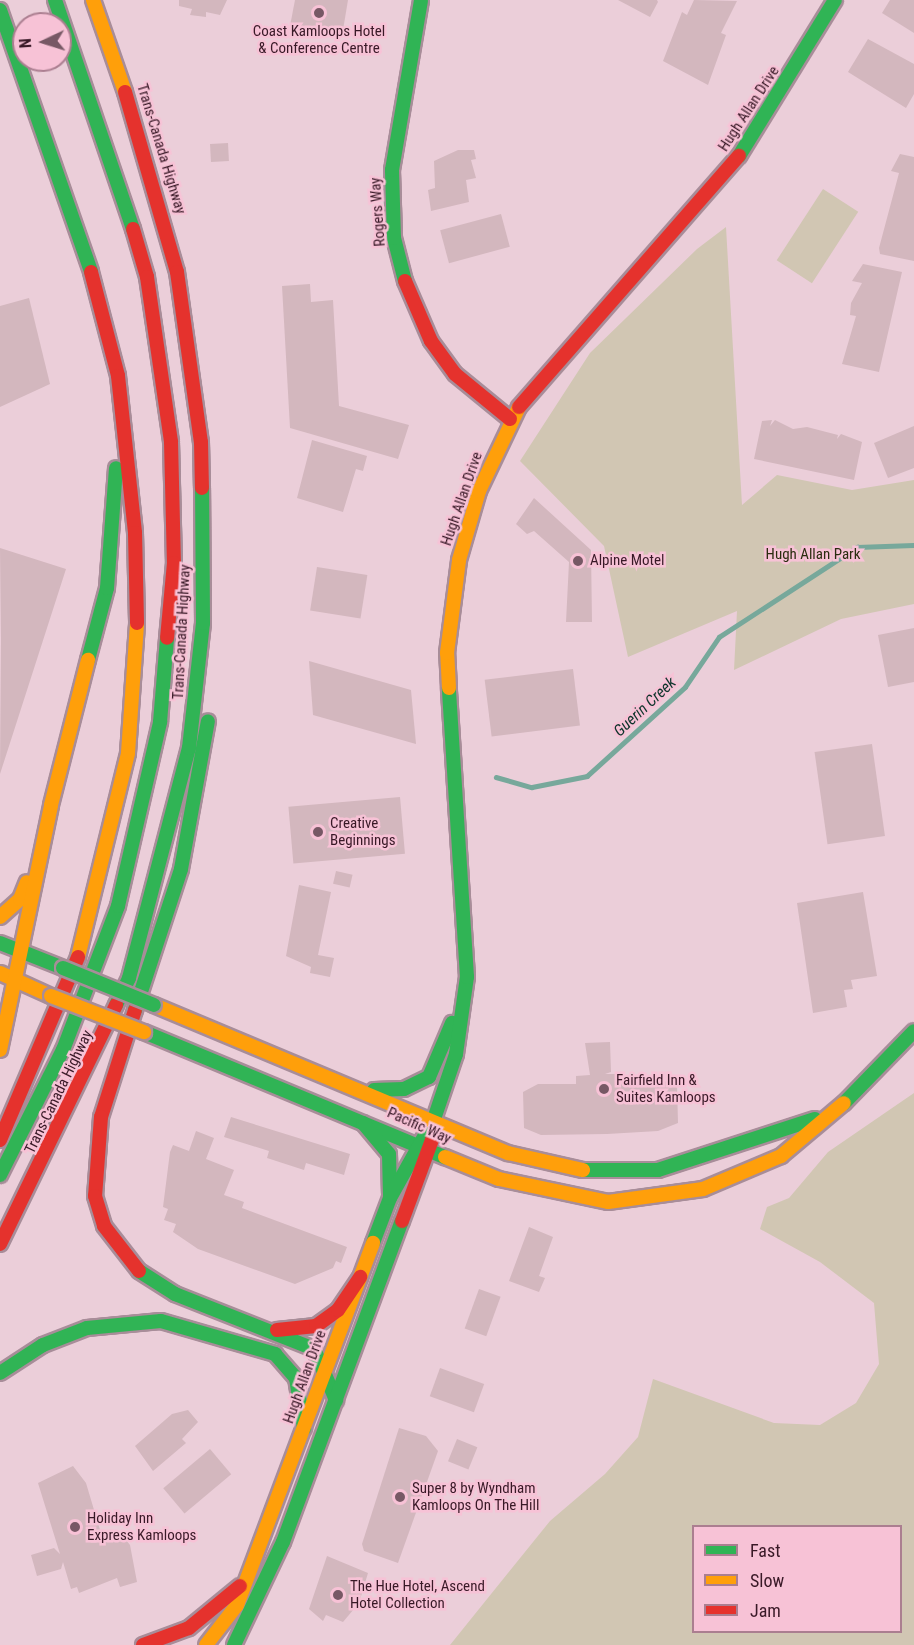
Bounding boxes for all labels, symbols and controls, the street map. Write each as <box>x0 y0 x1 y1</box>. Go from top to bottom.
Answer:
marker: Coast Kamloops Hotel & Conference Centre <box>312 6 326 20</box>
north arrow <box>12 12 72 72</box>
place label: Coast Kamloops Hotel & Conference Centre <box>253 22 385 57</box>
text: N <box>16 38 35 49</box>
street label: Hugh Allan Drive <box>715 63 783 155</box>
street label: Trans-Canada Highway <box>133 82 189 216</box>
street label: Rogers Way <box>367 177 389 247</box>
street label: Hugh Allan Drive <box>438 450 486 548</box>
park label: Hugh Allan Park <box>766 546 860 564</box>
place label: Alpine Motel <box>590 552 664 570</box>
marker: Alpine Motel <box>571 554 585 568</box>
street label: Trans-Canada Highway <box>169 564 195 700</box>
water label: Guerin Creek <box>610 673 680 741</box>
place label: Creative Beginnings <box>330 814 396 849</box>
marker: Creative Beginnings <box>311 825 325 839</box>
street label: Trans-Canada Highway <box>21 1027 97 1157</box>
place label: Fairfield Inn & Suites Kamloops <box>616 1071 716 1106</box>
marker: Fairfield Inn & Suites Kamloops <box>597 1082 611 1096</box>
street label: Pacific Way <box>384 1104 454 1148</box>
street label: Hugh Allan Drive <box>280 1328 330 1426</box>
place label: Super 8 by Wyndham Kamloops On The Hill <box>412 1479 540 1514</box>
marker: Super 8 by Wyndham Kamloops On The Hill <box>393 1490 407 1504</box>
place label: Holiday Inn Express Kamloops <box>87 1509 196 1544</box>
marker: Holiday Inn Express Kamloops <box>68 1520 82 1534</box>
legend <box>692 1525 902 1633</box>
text: Fast <box>750 1540 781 1561</box>
text: Slow <box>750 1570 784 1591</box>
place label: The Hue Hotel, Ascend Hotel Collection <box>350 1577 485 1612</box>
marker: The Hue Hotel, Ascend Hotel Collection <box>331 1588 345 1602</box>
text: Jam <box>750 1600 781 1621</box>

